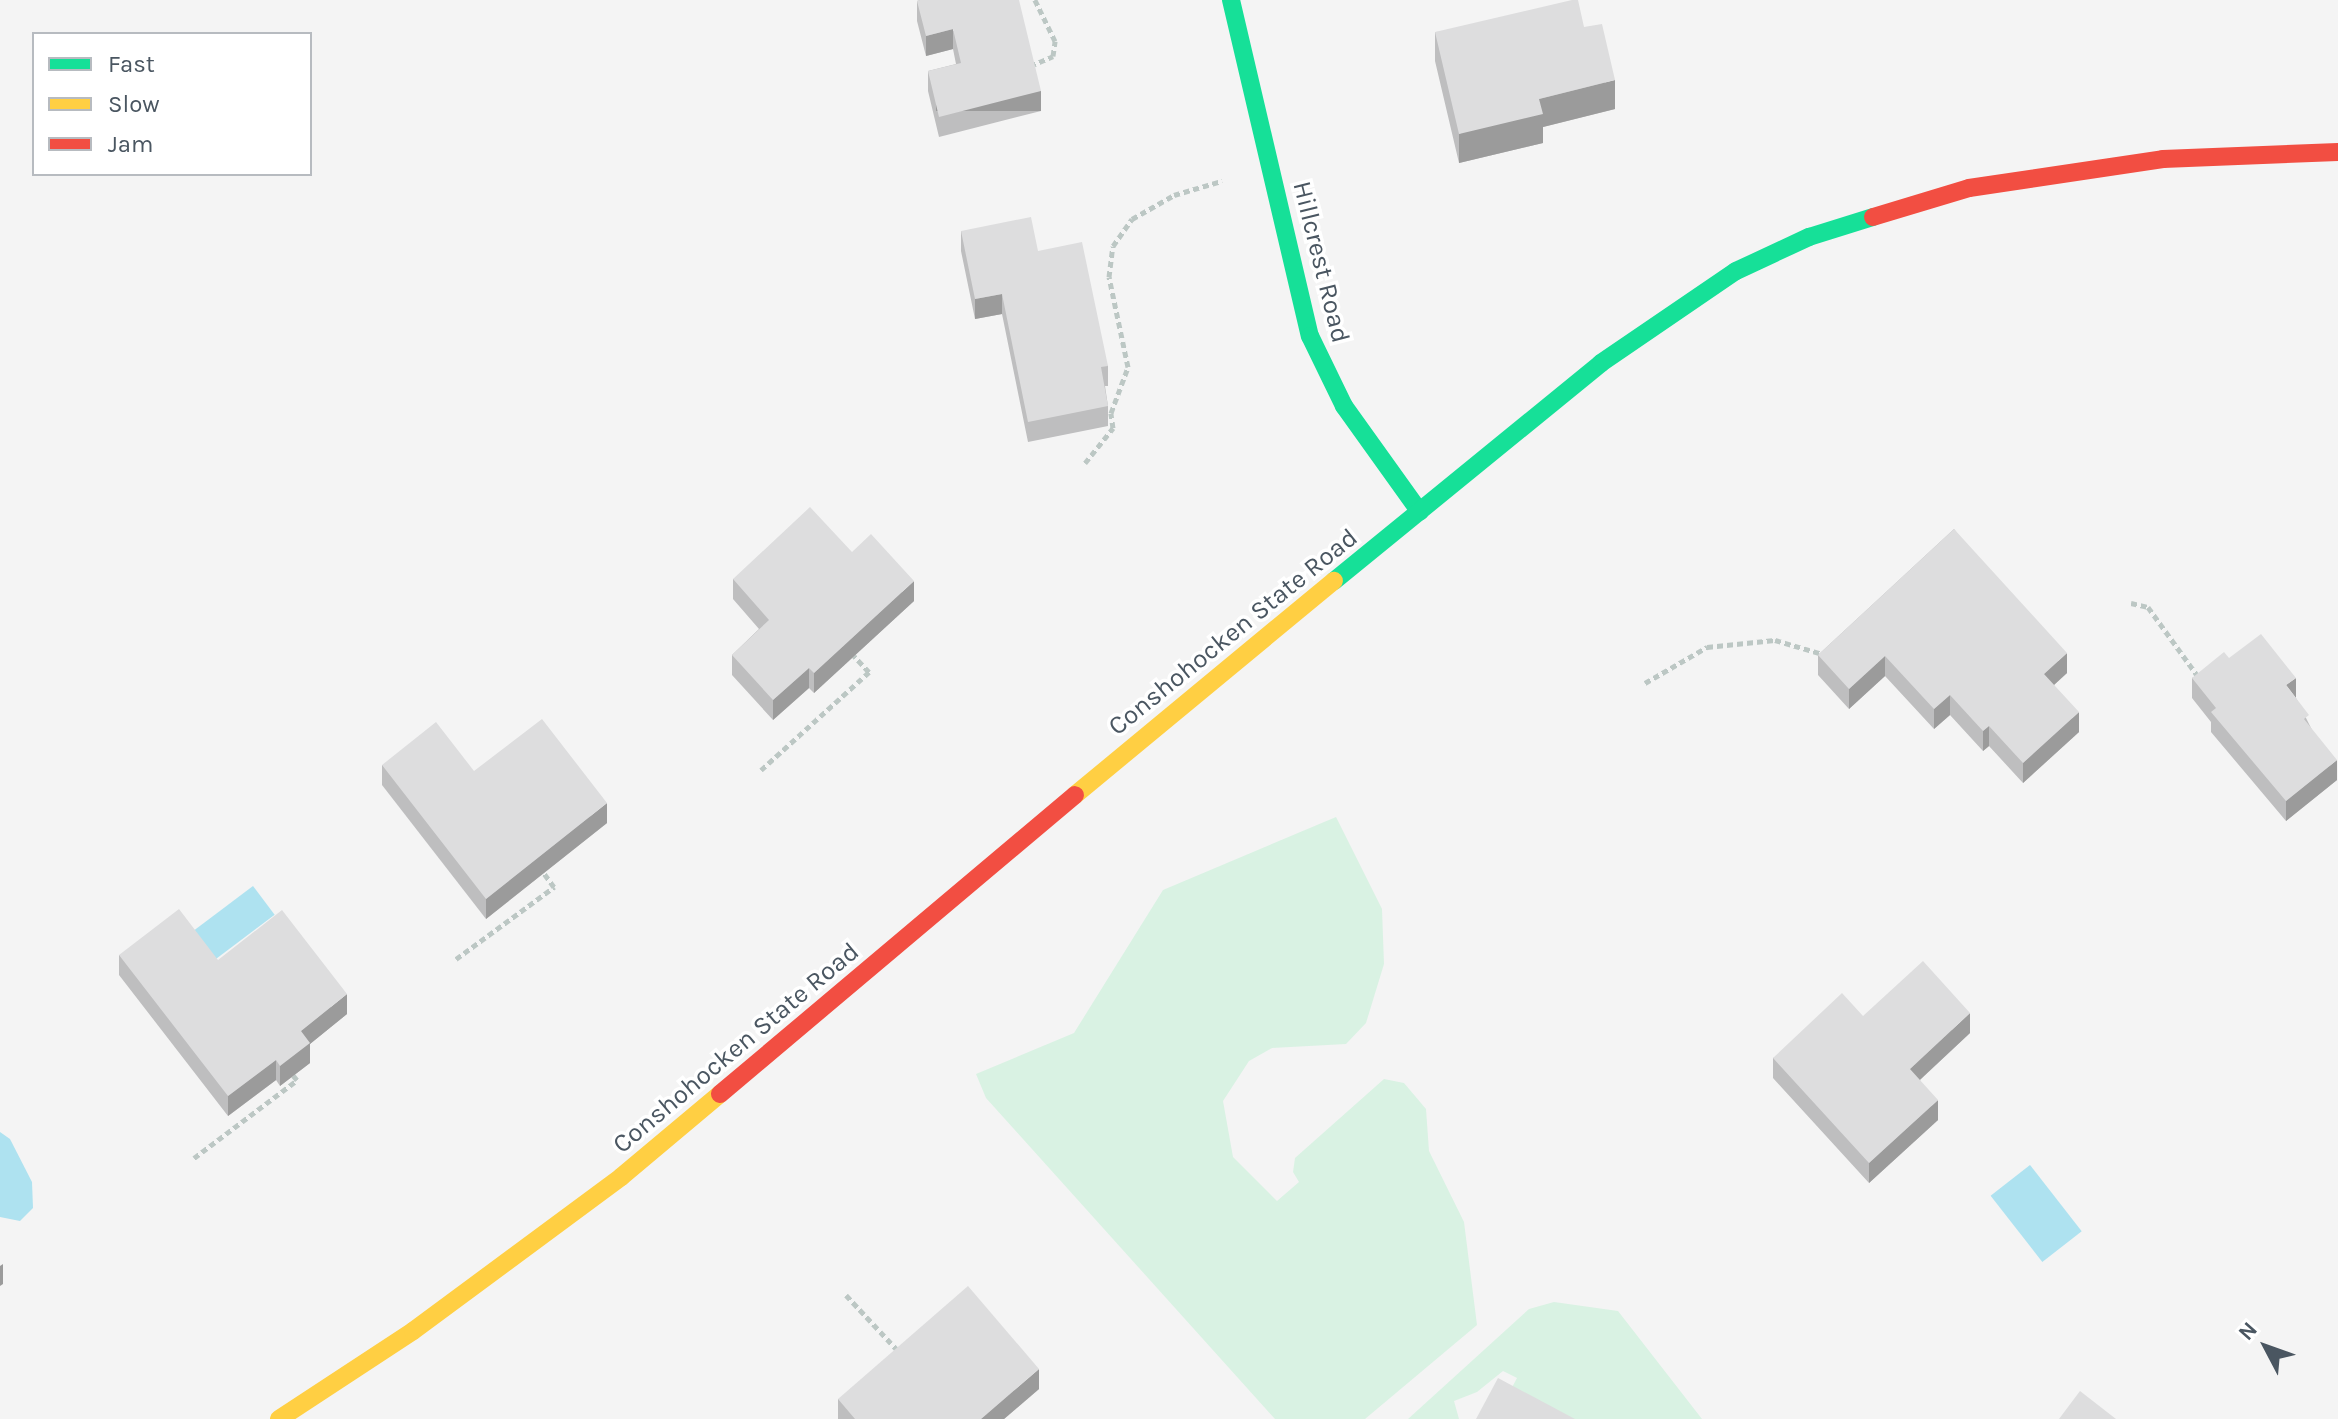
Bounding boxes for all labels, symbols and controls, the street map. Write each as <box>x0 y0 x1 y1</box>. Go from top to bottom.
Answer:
legend <box>32 32 312 176</box>
text: Fast <box>108 50 155 78</box>
text: Slow <box>108 90 160 118</box>
text: Jam <box>108 130 153 158</box>
street label: Hillcrest Road <box>1286 178 1356 346</box>
street label: Conshohocken State Road <box>1102 522 1364 742</box>
street label: Conshohocken State Road <box>607 936 865 1160</box>
north arrow <box>2226 1307 2306 1387</box>
text: N <box>2233 1317 2263 1346</box>

